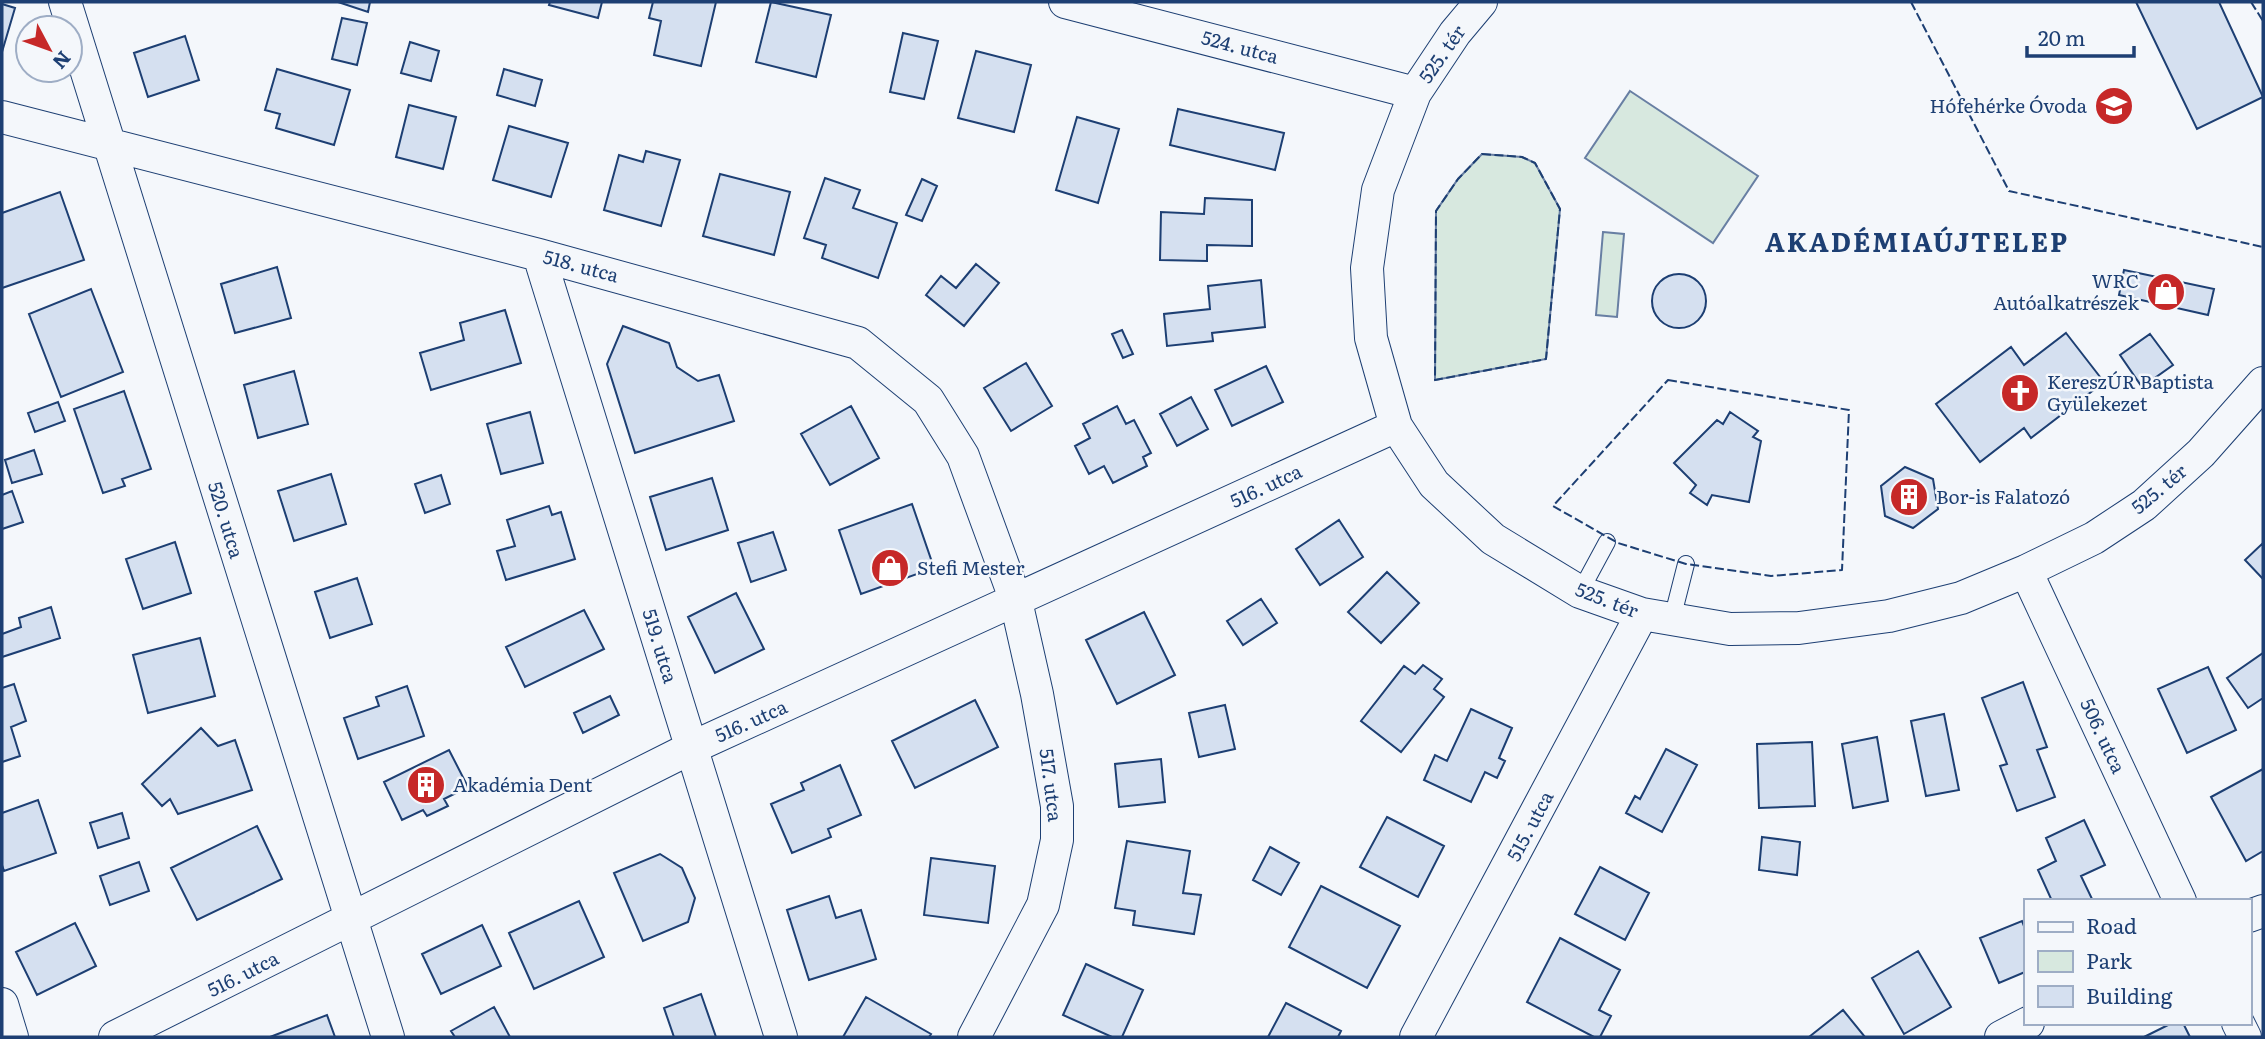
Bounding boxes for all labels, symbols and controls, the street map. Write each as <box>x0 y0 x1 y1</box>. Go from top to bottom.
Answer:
north arrow <box>14 14 84 84</box>
scale bar <box>2027 14 2134 58</box>
street label: 525. tér <box>1411 19 1471 88</box>
text: 20 m <box>2038 21 2085 52</box>
street label: 524. utca <box>1199 22 1283 70</box>
text: N <box>47 46 78 76</box>
school or university icon: Hófehérke Óvoda <box>2093 85 2135 127</box>
place label: Hófehérke Óvoda <box>1930 91 2088 119</box>
district label: AKADÉMIAÚJTELEP <box>1765 221 2069 260</box>
street label: 518. utca <box>541 242 623 289</box>
place label: WRC Autóalkatrészek <box>1993 266 2139 316</box>
shop icon: WRC Autóalkatrészek <box>2145 271 2187 313</box>
place label: KereszÚR Baptista Gyülekezet <box>2047 367 2215 417</box>
church icon: KereszÚR Baptista Gyülekezet <box>1999 372 2041 414</box>
street label: 516. utca <box>1225 456 1307 514</box>
street label: 525. tér <box>2124 457 2192 520</box>
building icon: Bor-is Falatozó <box>1888 476 1930 518</box>
street label: 520. utca <box>202 478 252 562</box>
place label: Bor-is Falatozó <box>1936 482 2070 510</box>
shop icon: Stefi Mester <box>869 547 911 589</box>
place label: Stefi Mester <box>917 553 1025 581</box>
street label: 525. tér <box>1572 574 1643 624</box>
street label: 519. utca <box>636 605 686 687</box>
street label: 516. utca <box>710 691 792 748</box>
street label: 506. utca <box>2074 694 2134 778</box>
street label: 517. utca <box>1034 747 1070 824</box>
building icon: Akadémia Dent <box>405 764 447 806</box>
place label: Akadémia Dent <box>453 770 593 798</box>
street label: 515. utca <box>1499 785 1560 866</box>
legend <box>2024 899 2251 1025</box>
text: Road <box>2086 909 2137 940</box>
street label: 516. utca <box>202 943 284 1003</box>
text: Park <box>2086 944 2132 975</box>
text: Building <box>2086 979 2173 1010</box>

